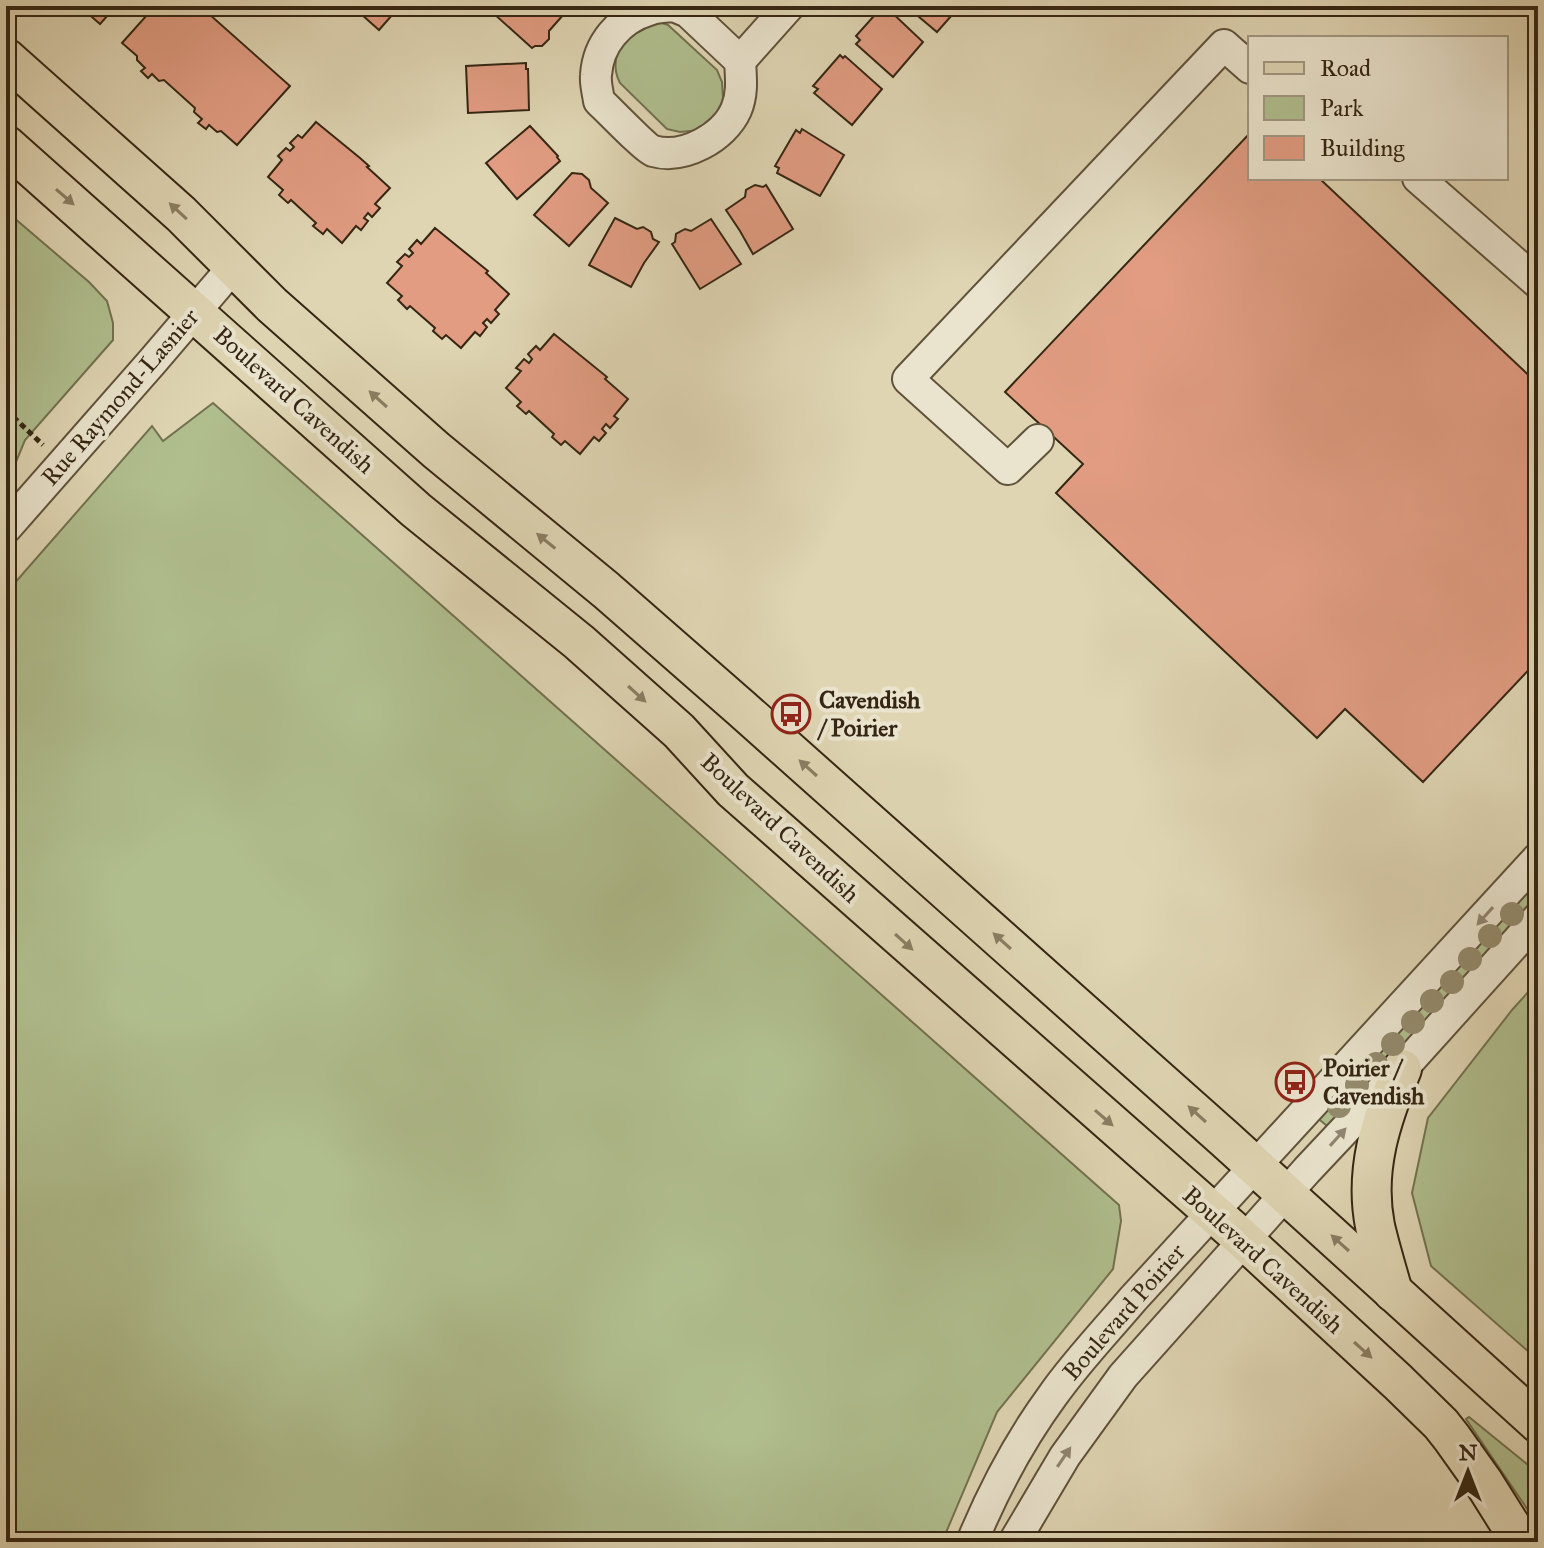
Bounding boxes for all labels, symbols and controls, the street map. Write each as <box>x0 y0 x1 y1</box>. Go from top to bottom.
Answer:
legend <box>1248 36 1508 180</box>
text: Road <box>1320 53 1371 83</box>
text: Park <box>1320 93 1364 123</box>
text: Building <box>1320 133 1405 163</box>
one-way arrow <box>54 188 74 205</box>
one-way arrow <box>169 203 188 221</box>
street label: Rue Raymond-Lasnier <box>35 302 205 492</box>
street label: Boulevard Cavendish <box>207 320 381 480</box>
one-way arrow <box>368 390 387 408</box>
one-way arrow <box>536 533 556 550</box>
one-way arrow <box>627 685 647 702</box>
place label: Cavendish / Poirier <box>817 685 921 743</box>
bus stop icon: Cavendish / Poirier <box>770 693 812 735</box>
street label: Boulevard Cavendish <box>694 747 866 909</box>
one-way arrow <box>799 760 818 778</box>
one-way arrow <box>1477 906 1495 925</box>
one-way arrow <box>895 932 914 950</box>
one-way arrow <box>993 933 1013 950</box>
place label: Poirier / Cavendish <box>1323 1053 1425 1111</box>
bus stop icon: Poirier / Cavendish <box>1274 1061 1316 1103</box>
one-way arrow <box>1187 1106 1207 1123</box>
one-way arrow <box>1093 1109 1113 1126</box>
one-way arrow <box>1328 1128 1346 1147</box>
street label: Boulevard Cavendish <box>1176 1180 1350 1340</box>
one-way arrow <box>1330 1235 1349 1253</box>
street label: Boulevard Poirier <box>1056 1237 1192 1387</box>
one-way arrow <box>1353 1341 1372 1359</box>
north arrow <box>1428 1432 1508 1512</box>
text: N <box>1459 1439 1478 1466</box>
one-way arrow <box>1057 1446 1072 1467</box>

